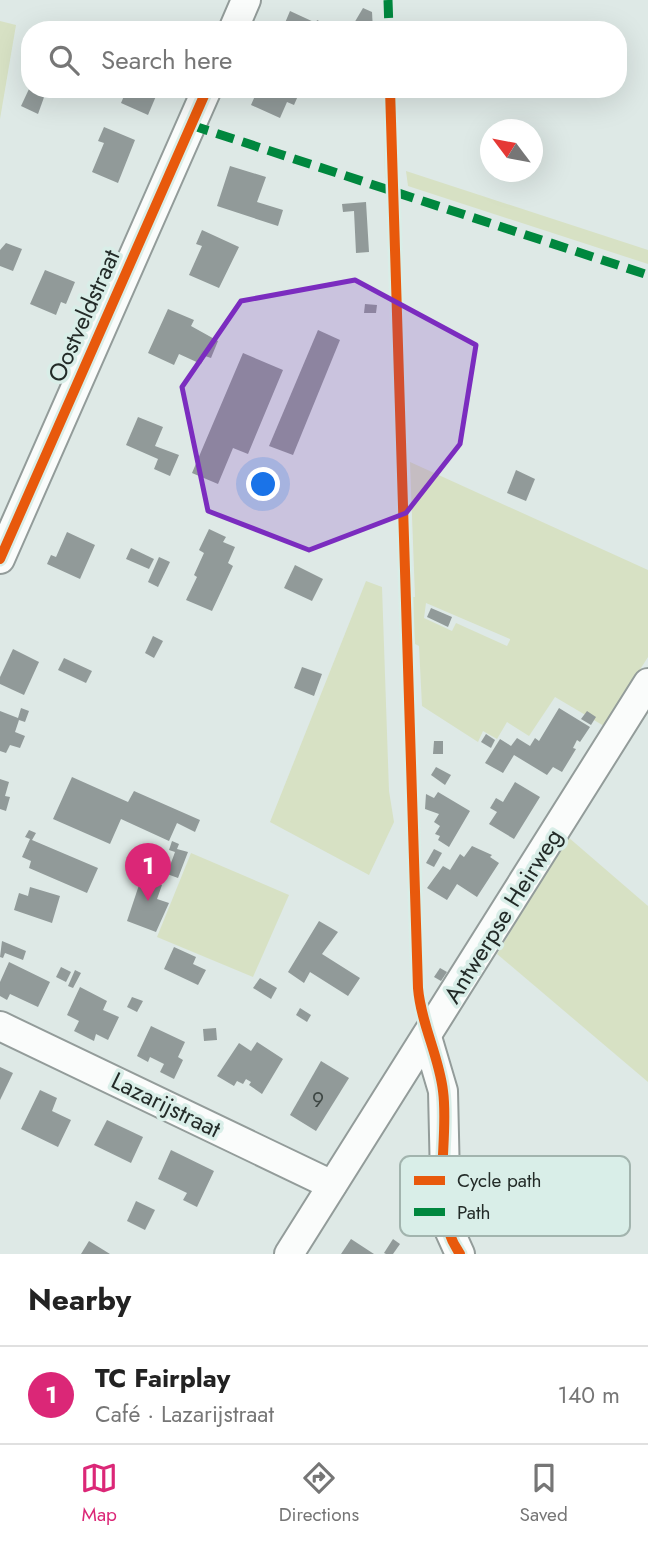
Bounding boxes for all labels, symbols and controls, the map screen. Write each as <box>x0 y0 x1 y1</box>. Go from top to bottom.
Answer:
search box <box>21 21 627 98</box>
icon: search <box>45 41 83 79</box>
text: Search here <box>101 41 233 79</box>
north arrow <box>480 119 543 182</box>
street label: Oostveldstraat <box>39 244 128 388</box>
your location <box>246 467 280 501</box>
street label: Antwerpse Heirweg <box>435 821 571 1010</box>
pin: 1 <box>125 843 171 901</box>
street label: Lazarijstraat <box>106 1063 227 1146</box>
house number: 9 <box>312 1085 324 1115</box>
legend <box>400 1156 630 1236</box>
text: Cycle path <box>457 1167 542 1194</box>
text: Path <box>457 1199 491 1226</box>
text: Nearby <box>28 1278 131 1321</box>
text: TC Fairplay <box>95 1359 230 1397</box>
text: 1 <box>45 1378 57 1412</box>
text: 140 m <box>558 1378 620 1412</box>
text: Café · Lazarijstraat <box>95 1397 274 1431</box>
tab: Map <box>80 1459 118 1528</box>
tab: Directions <box>279 1459 359 1528</box>
tab: Saved <box>520 1459 568 1528</box>

